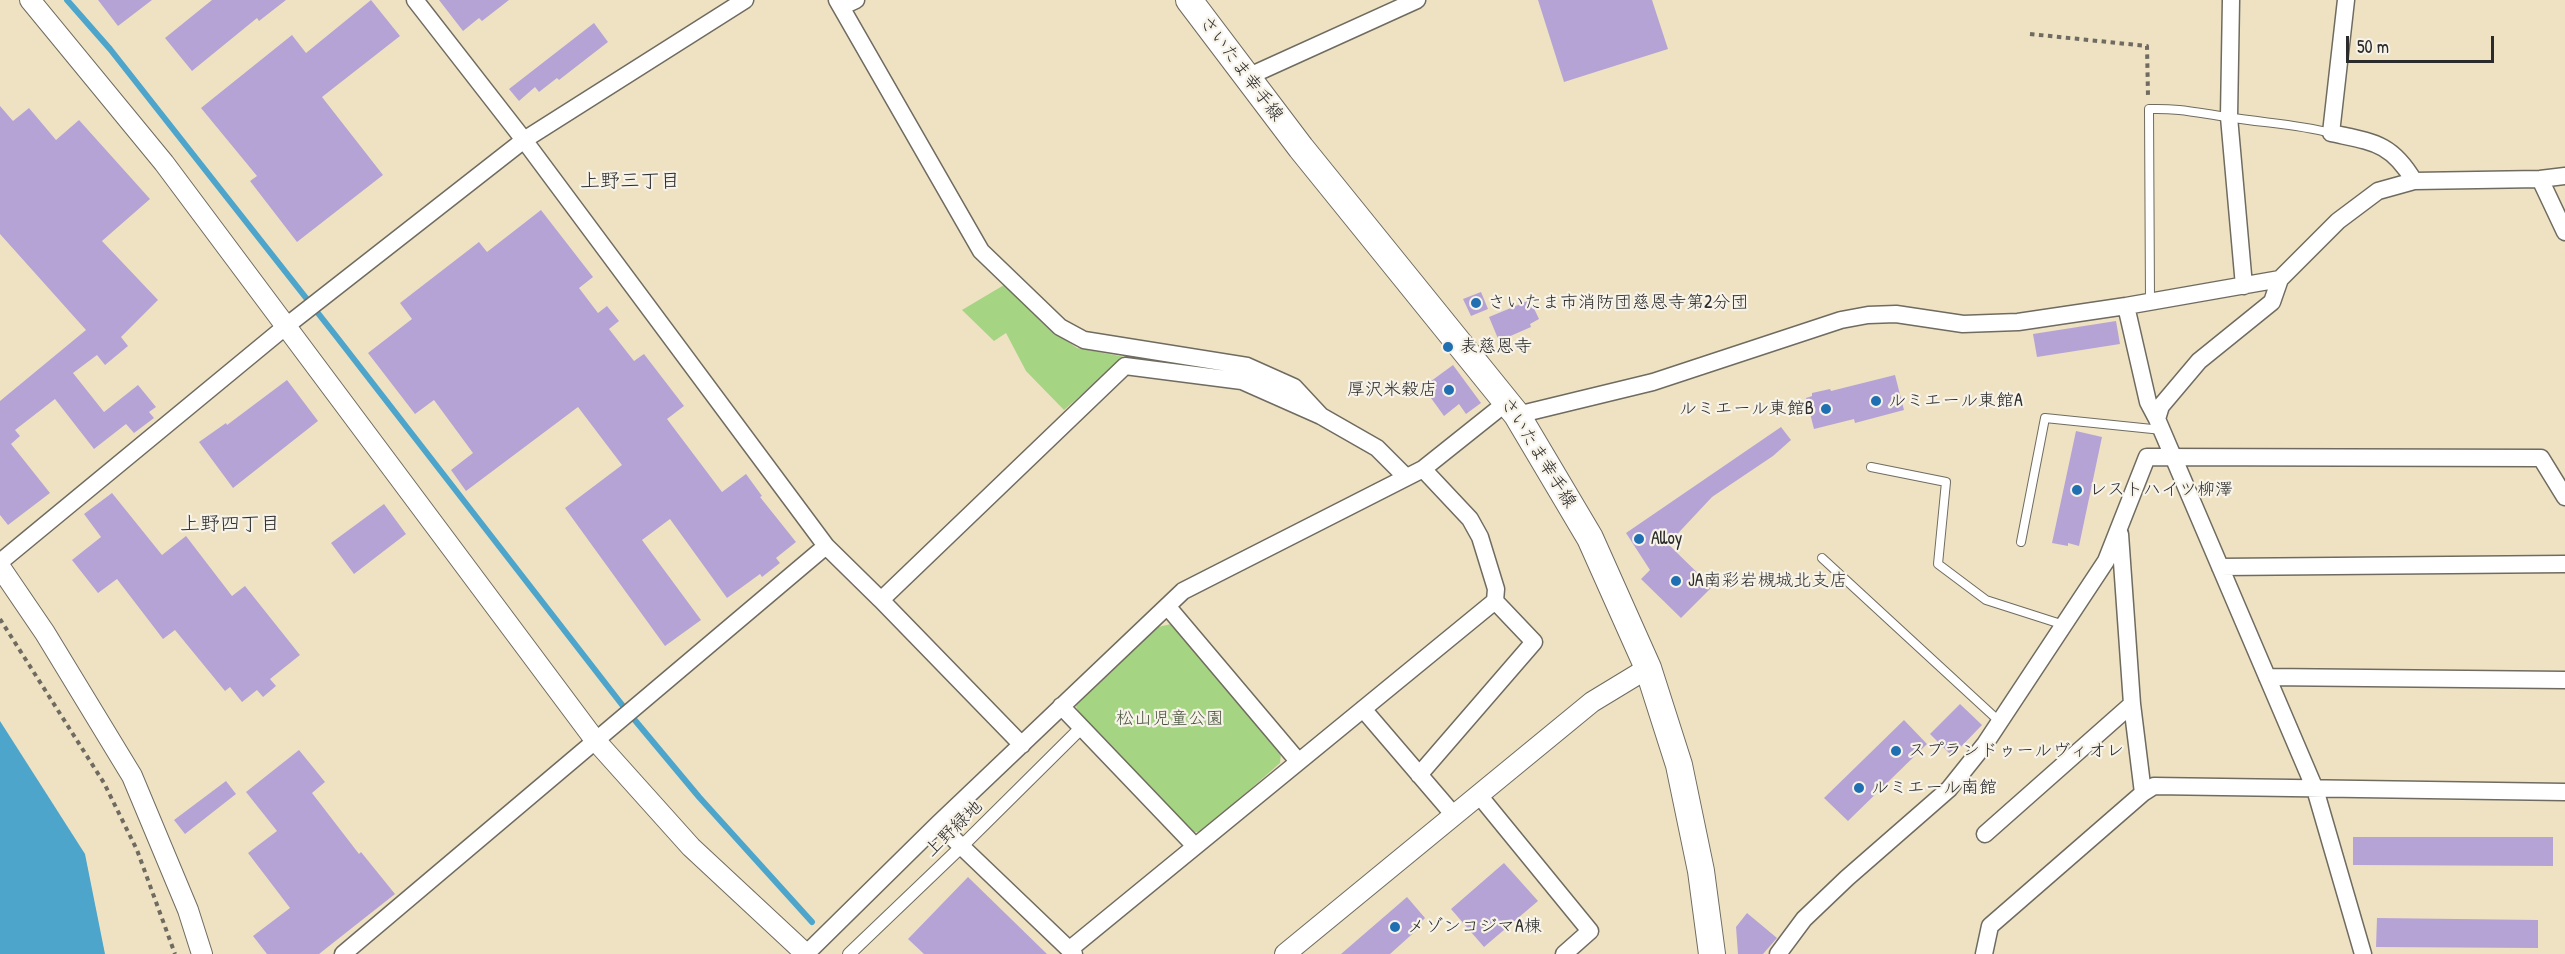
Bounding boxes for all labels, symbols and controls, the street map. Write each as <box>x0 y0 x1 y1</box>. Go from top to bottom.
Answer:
street label: さいたま幸手線 <box>1194 12 1288 126</box>
scale bar <box>2349 24 2498 62</box>
text: 50 m <box>2357 34 2389 59</box>
district label: 上野三丁目 <box>580 170 680 194</box>
place label: さいたま市消防団慈恩寺第2分団 <box>1488 292 1748 314</box>
marker: さいたま市消防団慈恩寺第2分団 <box>1469 296 1483 310</box>
place label: 表慈恩寺 <box>1460 336 1532 358</box>
marker: 表慈恩寺 <box>1441 340 1455 354</box>
place label: 厚沢米穀店 <box>1347 379 1437 401</box>
marker: 厚沢米穀店 <box>1442 383 1456 397</box>
place label: ルミエール東館A <box>1888 390 2023 412</box>
street label: さいたま幸手線 <box>1495 394 1581 512</box>
marker: ルミエール東館A <box>1869 394 1883 408</box>
place label: ルミエール東館B <box>1679 398 1814 420</box>
marker: ルミエール東館B <box>1819 402 1833 416</box>
place label: レストハイツ柳澤 <box>2089 479 2233 501</box>
marker: レストハイツ柳澤 <box>2070 483 2084 497</box>
district label: 上野四丁目 <box>180 513 280 537</box>
place label: Alloy <box>1651 528 1682 550</box>
marker: Alloy <box>1632 532 1646 546</box>
place label: JA南彩岩槻城北支店 <box>1688 570 1847 592</box>
marker: JA南彩岩槻城北支店 <box>1669 574 1683 588</box>
park label: 松山児童公園 <box>1116 708 1224 730</box>
place label: スプランドゥールヴィオレ <box>1908 740 2124 762</box>
marker: スプランドゥールヴィオレ <box>1889 744 1903 758</box>
place label: ルミエール南館 <box>1871 777 1997 799</box>
marker: ルミエール南館 <box>1852 781 1866 795</box>
street label: 上野緑地 <box>921 796 987 862</box>
place label: メゾンコジマA棟 <box>1407 916 1542 938</box>
marker: メゾンコジマA棟 <box>1388 920 1402 934</box>

